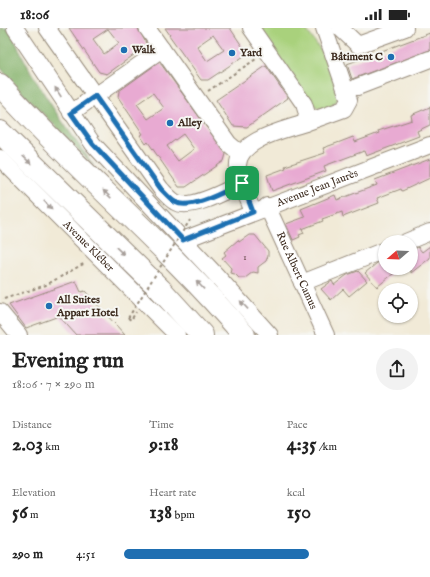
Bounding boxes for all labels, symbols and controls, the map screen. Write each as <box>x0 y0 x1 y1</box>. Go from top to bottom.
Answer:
text: 18:06 <box>20 5 49 24</box>
place label: Walk <box>131 43 157 57</box>
marker: Walk <box>119 45 129 55</box>
place label: Yard <box>240 46 263 60</box>
marker: Yard <box>227 48 237 58</box>
place label: Bâtiment C <box>331 50 383 64</box>
marker: Bâtiment C <box>386 52 396 62</box>
one-way arrow <box>54 86 61 98</box>
place label: Alley <box>177 116 202 130</box>
marker: Alley <box>165 118 175 128</box>
one-way arrow <box>22 155 32 165</box>
pin <box>225 166 259 200</box>
street label: Avenue Jean Jaurès <box>274 166 360 211</box>
icon: arrive <box>231 172 253 194</box>
one-way arrow <box>102 189 112 199</box>
one-way arrow <box>43 200 53 210</box>
street label: Avenue Kléber <box>59 217 117 275</box>
street label: Rue Albert Camus <box>273 230 320 312</box>
north arrow <box>378 235 418 275</box>
map controls <box>378 235 418 323</box>
one-way arrow <box>115 246 125 256</box>
house number: 1 <box>243 252 247 263</box>
one-way arrow <box>195 280 204 290</box>
button: locate <box>378 283 418 323</box>
place label: All Suites Appart Hotel <box>56 293 119 320</box>
one-way arrow <box>240 300 249 311</box>
marker: All Suites Appart Hotel <box>44 301 54 311</box>
text: Evening run <box>12 347 124 375</box>
button: share <box>376 348 418 390</box>
text: 18:06 · 7 × 290 m <box>12 376 95 393</box>
text: Distance <box>12 418 52 432</box>
text: Time <box>149 418 174 432</box>
text: Pace <box>287 418 307 432</box>
text: 2.03 <box>12 432 43 457</box>
text: 9:18 <box>149 432 179 457</box>
text: 4:35 <box>287 432 316 457</box>
text: km <box>43 440 60 454</box>
text: /km <box>316 440 337 454</box>
text: Elevation <box>12 486 56 500</box>
text: Heart rate <box>149 486 196 500</box>
text: kcal <box>287 486 305 500</box>
text: 56 <box>12 500 28 525</box>
text: 138 <box>149 500 172 525</box>
text: 150 <box>287 500 311 525</box>
text: m <box>28 508 39 522</box>
text: bpm <box>172 508 195 522</box>
text: 290 m <box>12 546 43 563</box>
text: 4:51 <box>76 546 95 563</box>

